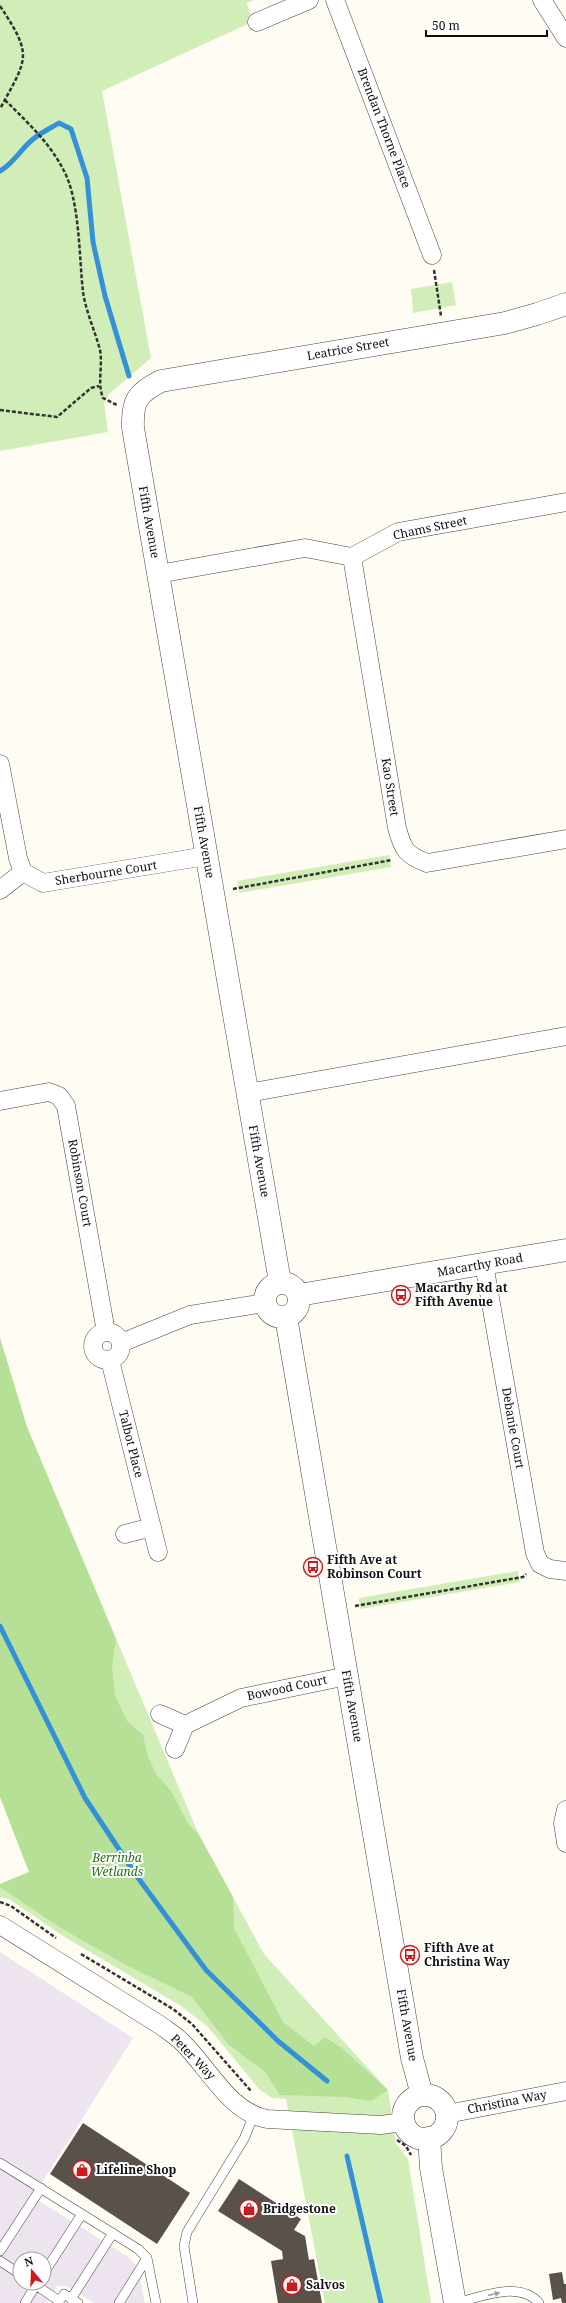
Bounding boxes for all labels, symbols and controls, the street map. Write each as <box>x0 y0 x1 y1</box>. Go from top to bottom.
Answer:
scale bar <box>426 12 547 38</box>
text: 50 m <box>432 17 460 34</box>
street label: Brendan Thorne Place <box>354 65 415 190</box>
street label: Leatrice Street <box>305 333 390 364</box>
street label: Fifth Avenue <box>135 484 164 559</box>
street label: Chams Street <box>391 511 468 544</box>
street label: Kao Street <box>378 757 403 817</box>
street label: Fifth Avenue <box>190 804 219 879</box>
street label: Sherbourne Court <box>54 856 158 889</box>
street label: Fifth Avenue <box>245 1123 274 1198</box>
street label: Robinson Court <box>64 1138 97 1228</box>
street label: Macarthy Road <box>436 1248 525 1280</box>
place label: Macarthy Rd at Fifth Avenue <box>415 1279 508 1310</box>
bus stop icon: Macarthy Rd at Fifth Avenue <box>390 1284 412 1306</box>
street label: Debanie Court <box>498 1386 529 1470</box>
street label: Talbot Place <box>115 1408 148 1479</box>
place label: Fifth Ave at Robinson Court <box>327 1551 422 1582</box>
bus stop icon: Fifth Ave at Robinson Court <box>302 1556 324 1578</box>
street label: Fifth Avenue <box>338 1668 367 1743</box>
street label: Bowood Court <box>245 1671 328 1704</box>
park label: Berrinba Wetlands <box>91 1849 144 1880</box>
place label: Fifth Ave at Christina Way <box>424 1939 510 1970</box>
bus stop icon: Fifth Ave at Christina Way <box>399 1944 421 1966</box>
street label: Fifth Avenue <box>393 1987 422 2062</box>
street label: Peter Way <box>167 2030 220 2084</box>
street label: Christina Way <box>466 2085 548 2118</box>
shop icon: Lifeline Shop <box>71 2159 93 2181</box>
place label: Lifeline Shop <box>96 2161 177 2178</box>
shop icon: Bridgestone <box>238 2198 260 2220</box>
place label: Bridgestone <box>263 2200 336 2217</box>
north arrow <box>12 2251 52 2291</box>
text: N <box>22 2252 35 2270</box>
shop icon: Salvos <box>281 2274 303 2296</box>
place label: Salvos <box>306 2276 345 2293</box>
one-way arrow <box>488 2291 500 2297</box>

